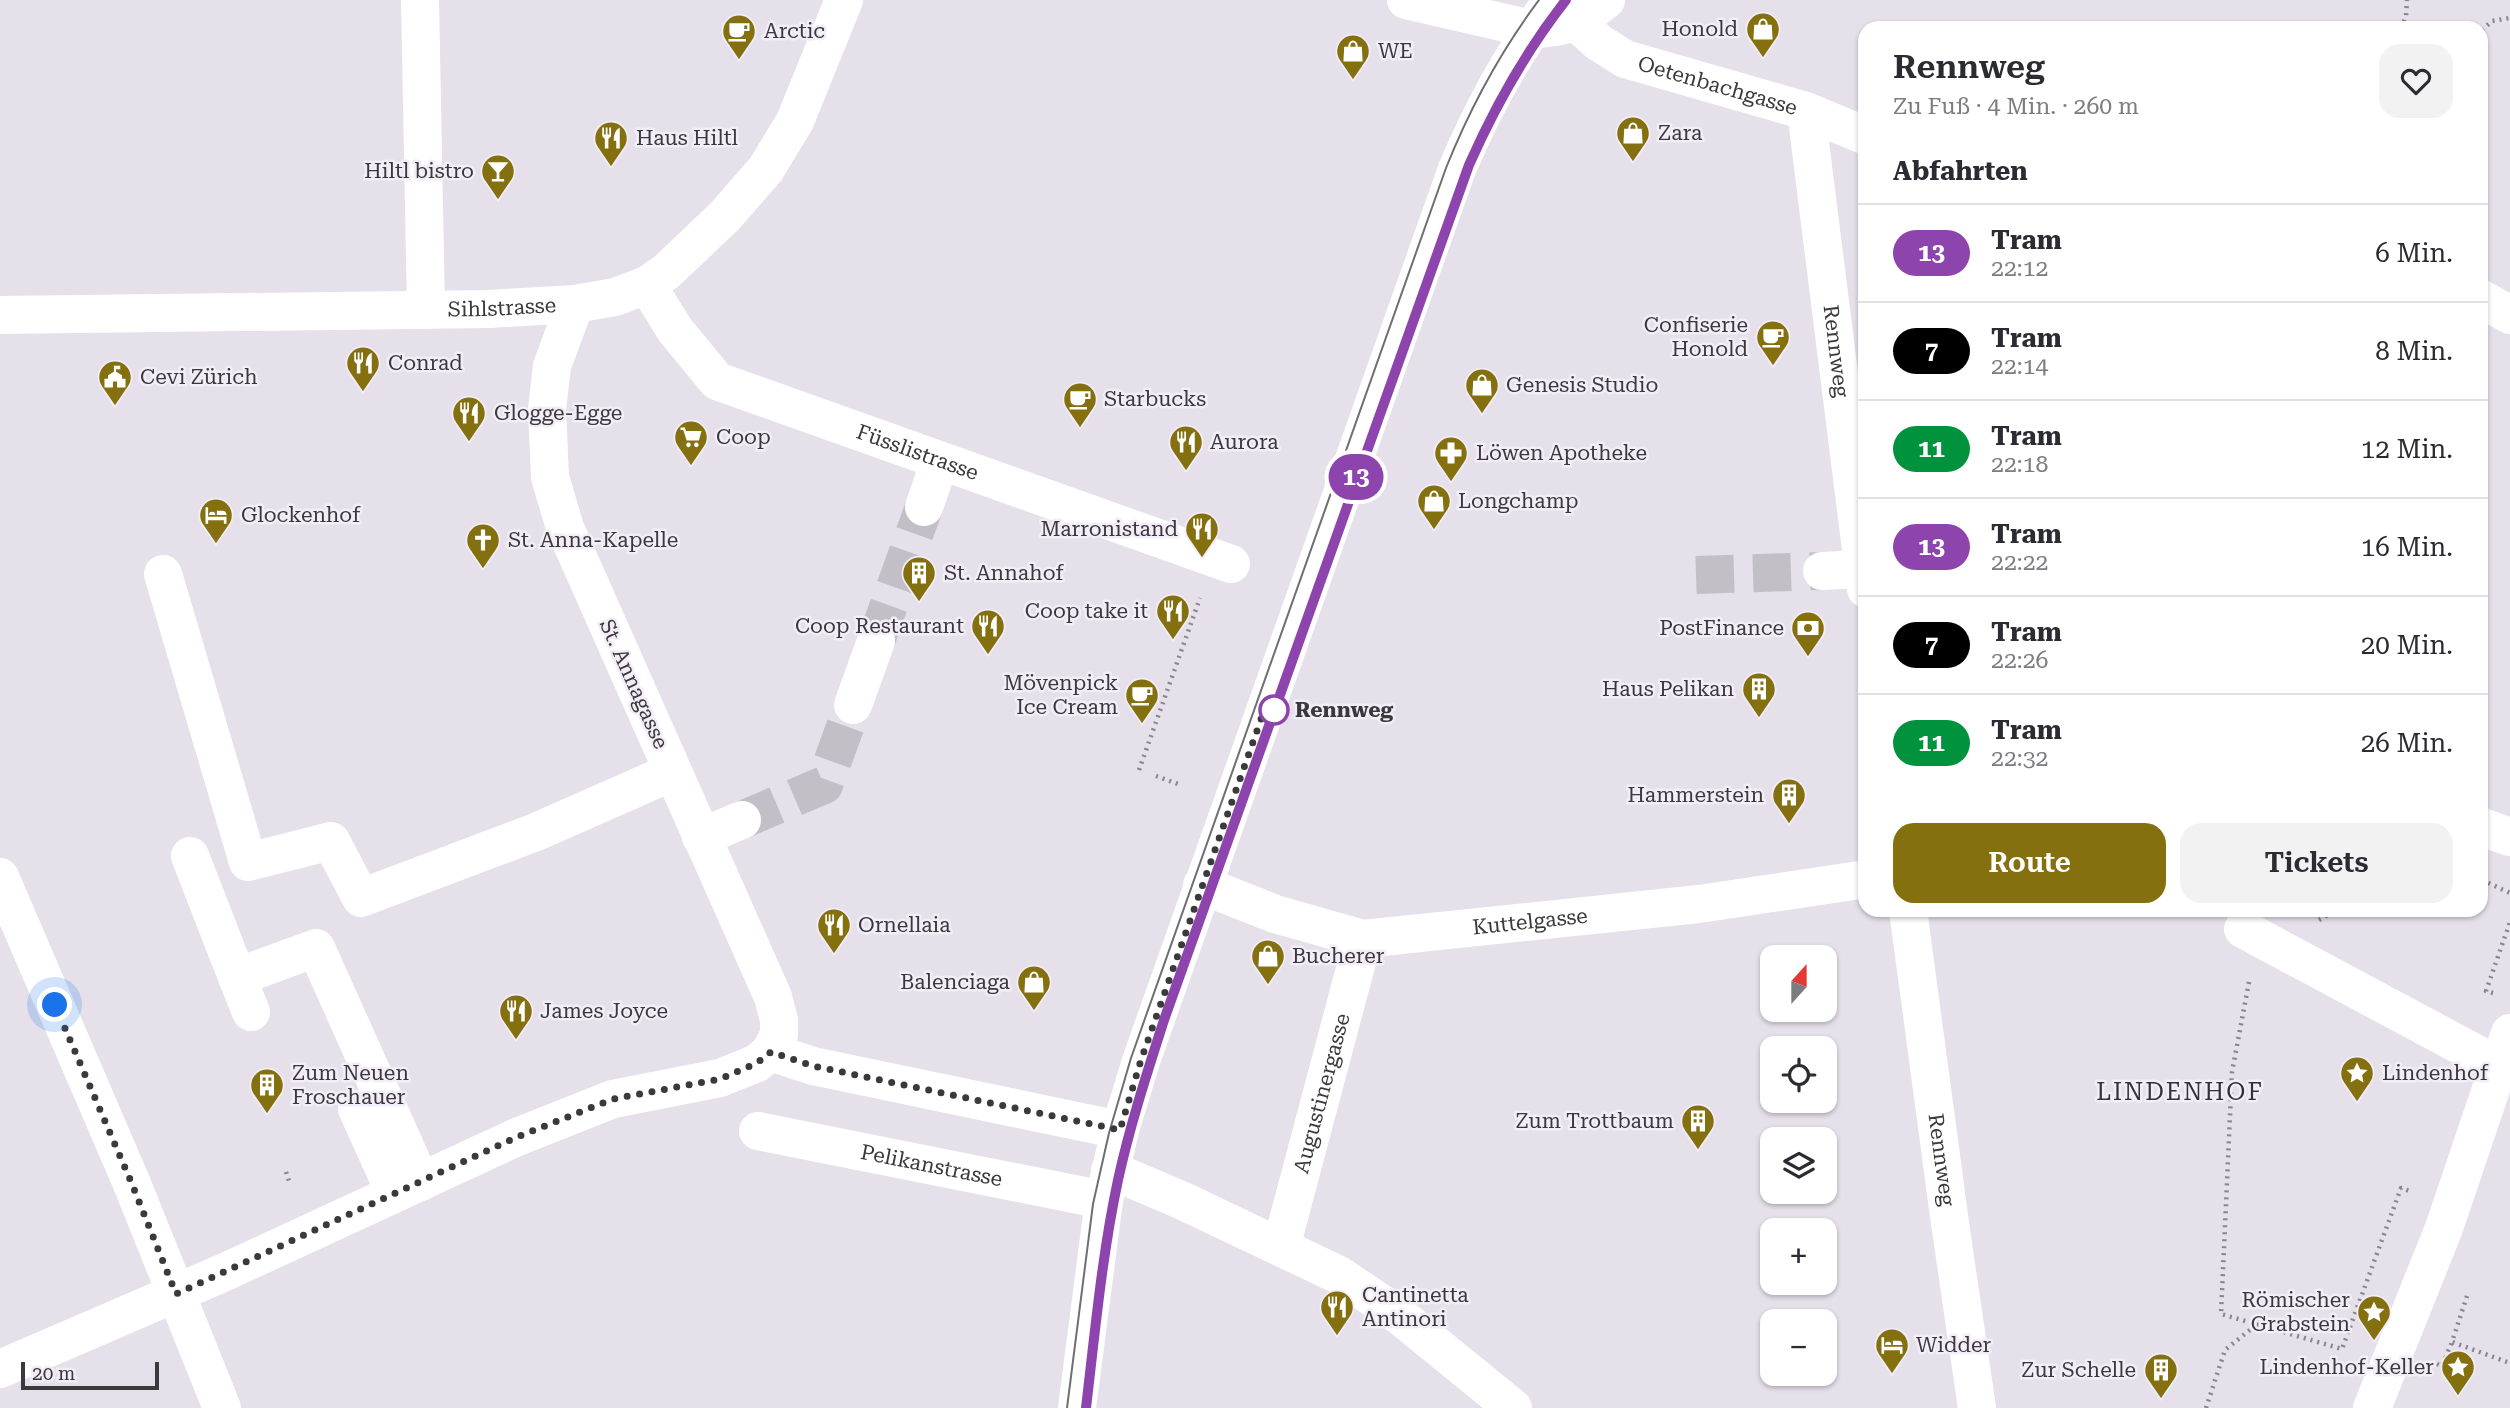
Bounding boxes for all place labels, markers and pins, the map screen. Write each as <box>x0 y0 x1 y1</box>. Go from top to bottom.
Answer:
shop icon: Honold <box>1744 10 1782 59</box>
cafe icon: Arctic <box>720 12 758 61</box>
place label: Honold <box>1661 17 1739 41</box>
place label: Arctic <box>764 19 825 43</box>
shop icon: WE <box>1334 32 1372 81</box>
place label: WE <box>1378 39 1413 63</box>
shop icon: Zara <box>1614 114 1652 163</box>
restaurant icon: Haus Hiltl <box>592 119 630 168</box>
place label: Zara <box>1658 121 1703 145</box>
place label: Haus Hiltl <box>636 126 738 150</box>
bar icon: Hiltl bistro <box>479 152 517 201</box>
place label: Hiltl bistro <box>364 159 474 183</box>
place label: Confiserie Honold <box>1644 313 1749 361</box>
cafe icon: Confiserie Honold <box>1754 318 1792 367</box>
restaurant icon: Conrad <box>344 344 382 393</box>
place label: Conrad <box>388 351 463 375</box>
public building icon: Cevi Zürich <box>96 358 134 407</box>
place label: Cevi Zürich <box>140 365 258 389</box>
shop icon: Genesis Studio <box>1463 366 1501 415</box>
place label: Genesis Studio <box>1506 373 1658 397</box>
cafe icon: Starbucks <box>1061 380 1099 429</box>
place label: Starbucks <box>1104 387 1206 411</box>
restaurant icon: Glogge-Egge <box>450 394 488 443</box>
place label: Glogge-Egge <box>494 401 622 425</box>
supermarket icon: Coop <box>672 418 710 467</box>
restaurant icon: Aurora <box>1167 423 1205 472</box>
place label: Coop <box>716 425 771 449</box>
place label: Aurora <box>1210 430 1279 454</box>
pharmacy icon: Löwen Apotheke <box>1432 434 1470 483</box>
place label: Löwen Apotheke <box>1476 441 1647 465</box>
shop icon: Longchamp <box>1415 482 1453 531</box>
place label: Longchamp <box>1458 489 1579 513</box>
hotel icon: Glockenhof <box>197 496 235 545</box>
place label: Glockenhof <box>241 503 361 527</box>
restaurant icon: Marronistand <box>1183 510 1221 559</box>
place label: Marronistand <box>1040 517 1179 541</box>
church icon: St. Anna-Kapelle <box>464 521 502 570</box>
place label: St. Anna-Kapelle <box>508 528 678 552</box>
building icon: St. Annahof <box>900 554 938 603</box>
place label: St. Annahof <box>944 561 1064 585</box>
restaurant icon: Coop take it <box>1154 592 1192 641</box>
place label: Coop take it <box>1025 599 1148 623</box>
restaurant icon: Coop Restaurant <box>969 607 1007 656</box>
bank icon: PostFinance <box>1789 609 1827 658</box>
place label: Coop Restaurant <box>795 614 964 638</box>
place label: PostFinance <box>1659 616 1784 640</box>
building icon: Haus Pelikan <box>1740 670 1778 719</box>
place label: Mövenpick Ice Cream <box>1003 671 1118 719</box>
cafe icon: Mövenpick Ice Cream <box>1123 676 1161 725</box>
place label: Haus Pelikan <box>1602 677 1734 701</box>
marker: Rennweg <box>1259 695 1289 725</box>
place label: Rennweg <box>1295 698 1393 722</box>
building icon: Hammerstein <box>1770 776 1808 825</box>
place label: Hammerstein <box>1628 783 1764 807</box>
restaurant icon: Ornellaia <box>815 906 853 955</box>
place label: Ornellaia <box>858 913 951 937</box>
shop icon: Bucherer <box>1249 937 1287 986</box>
place label: Bucherer <box>1292 944 1385 968</box>
shop icon: Balenciaga <box>1015 963 1053 1012</box>
place label: Balenciaga <box>900 970 1011 994</box>
restaurant icon: James Joyce <box>497 992 535 1041</box>
place label: James Joyce <box>540 999 668 1023</box>
place icon: Lindenhof <box>2338 1054 2376 1103</box>
place label: Zum Neuen Froschauer <box>292 1061 409 1109</box>
place label: Lindenhof <box>2382 1061 2489 1085</box>
building icon: Zum Neuen Froschauer <box>248 1066 286 1115</box>
building icon: Zum Trottbaum <box>1679 1102 1717 1151</box>
place label: Zum Trottbaum <box>1515 1109 1674 1133</box>
place label: Cantinetta Antinori <box>1362 1283 1469 1331</box>
restaurant icon: Cantinetta Antinori <box>1318 1288 1356 1337</box>
place label: Römischer Grabstein <box>2242 1288 2350 1336</box>
place icon: Römischer Grabstein <box>2355 1293 2393 1342</box>
hotel icon: Widder <box>1873 1326 1911 1375</box>
place label: Widder <box>1916 1333 1991 1357</box>
place icon: Lindenhof-Keller <box>2439 1348 2477 1397</box>
building icon: Zur Schelle <box>2142 1351 2180 1400</box>
place label: Lindenhof-Keller <box>2260 1355 2434 1379</box>
place label: Zur Schelle <box>2021 1358 2136 1382</box>

